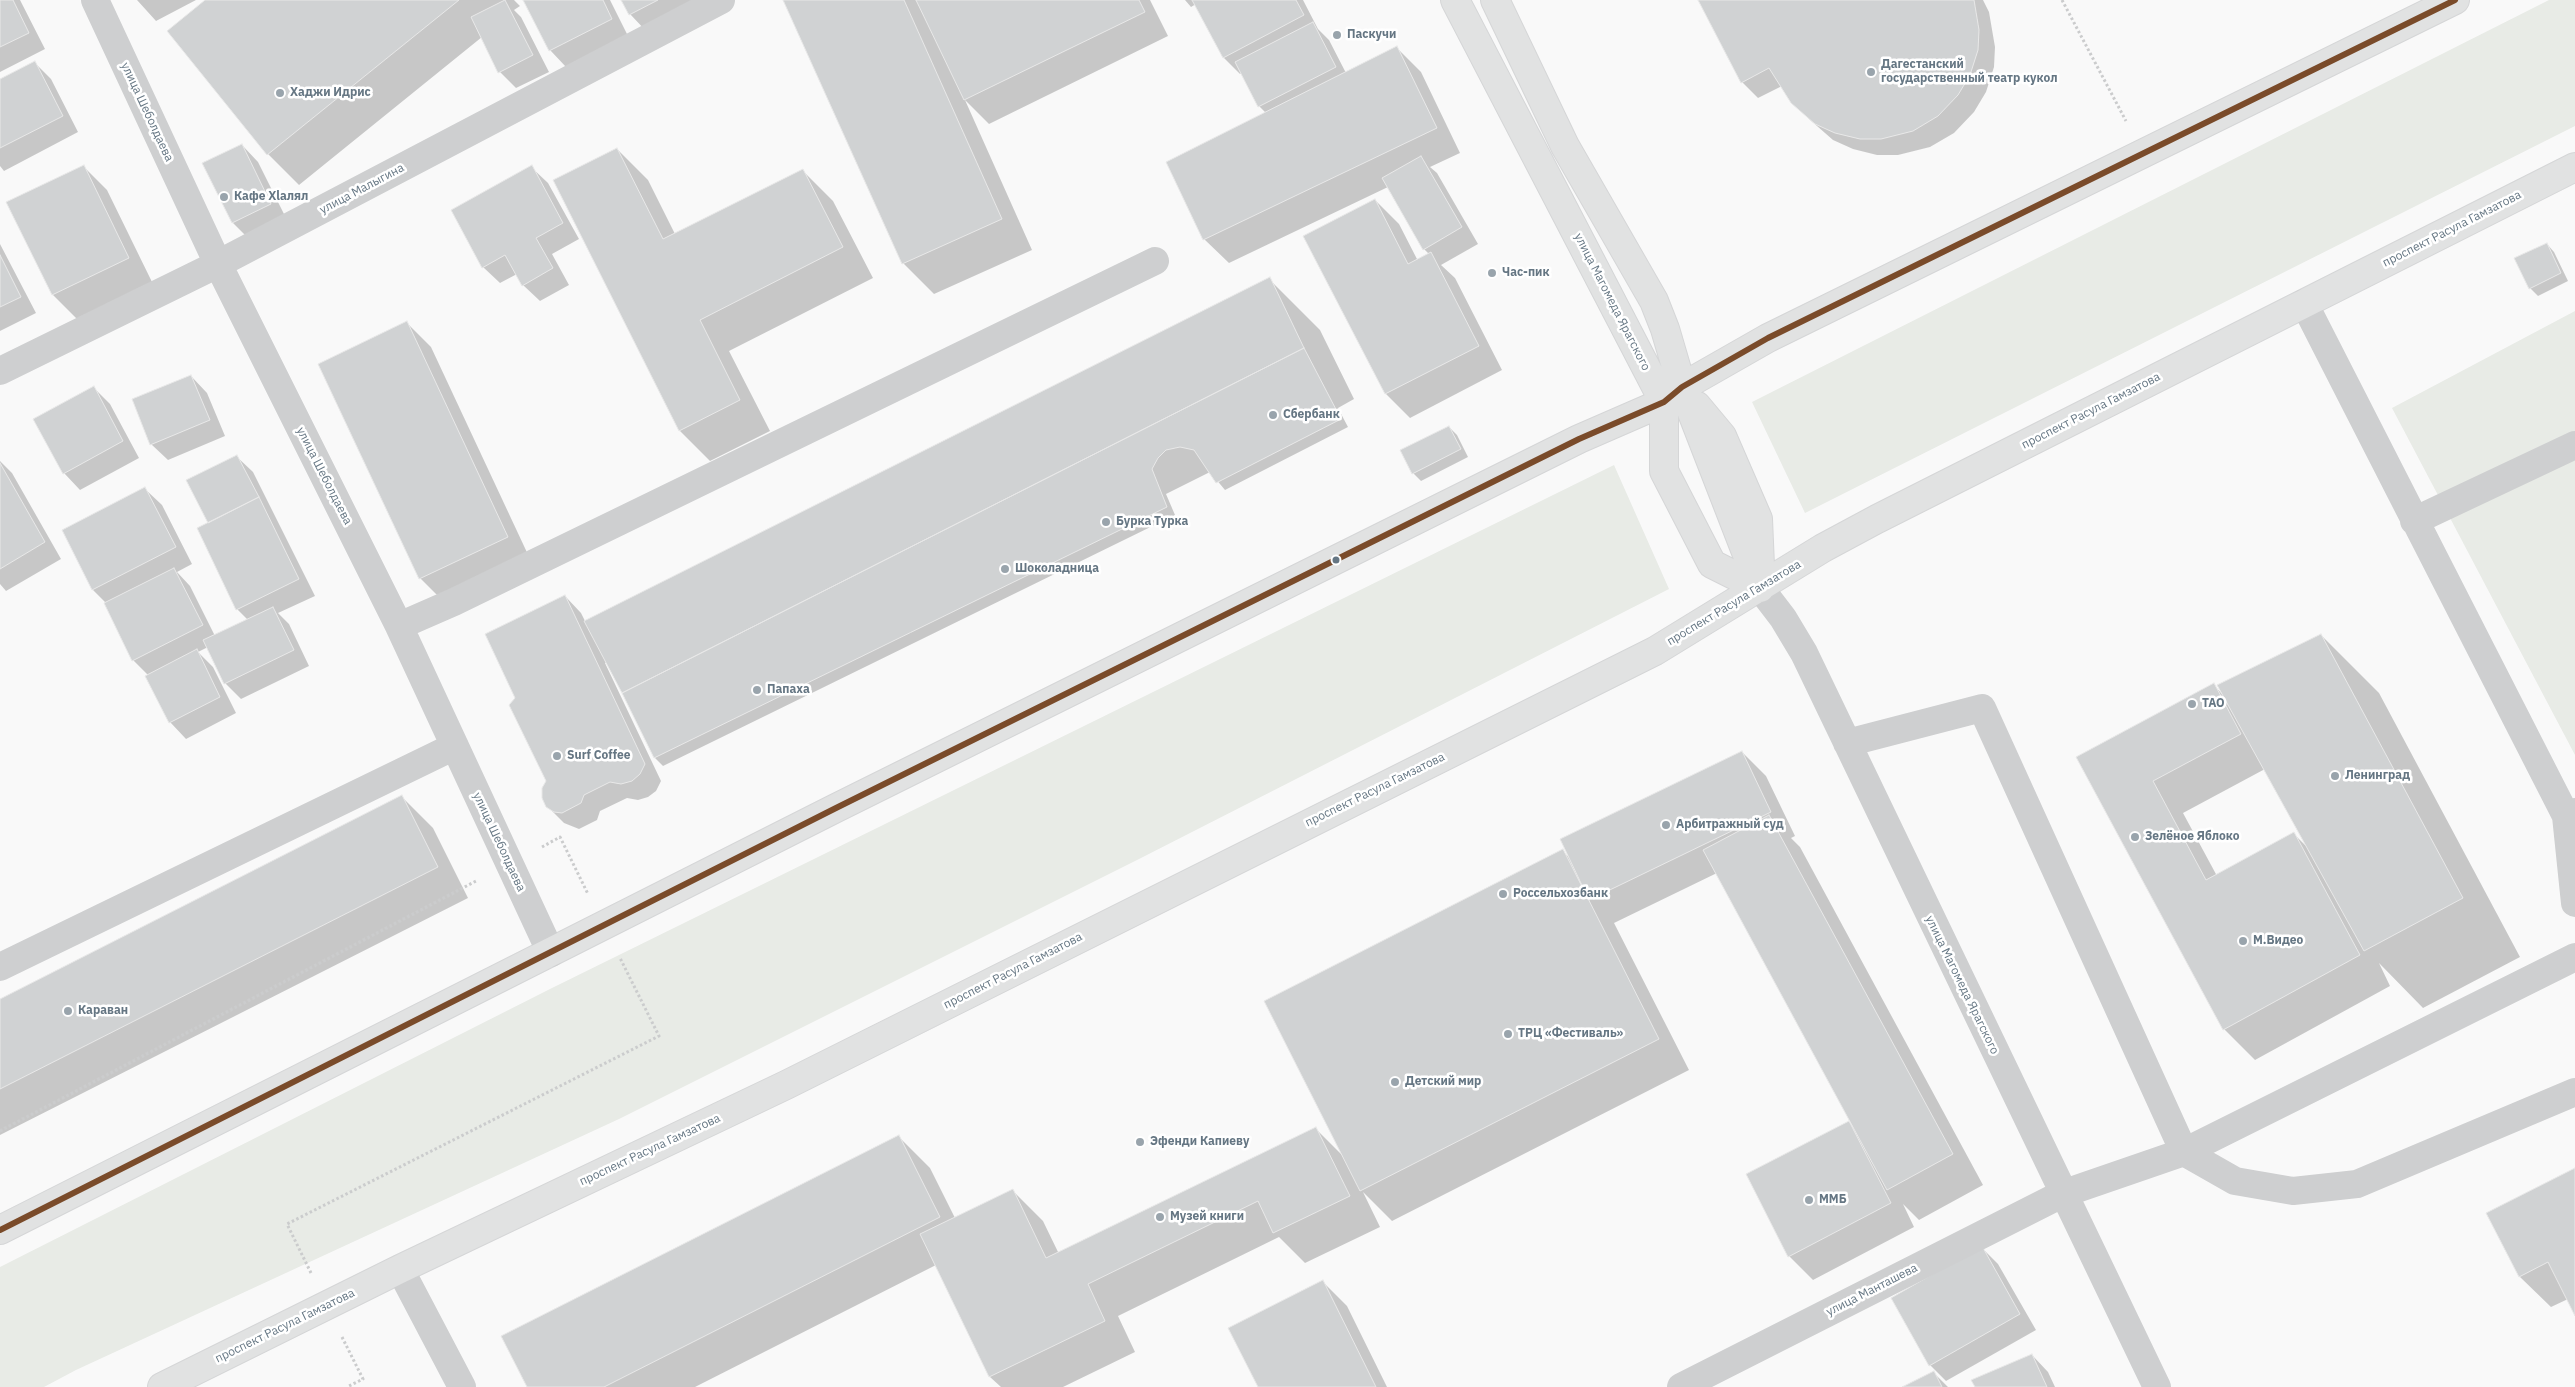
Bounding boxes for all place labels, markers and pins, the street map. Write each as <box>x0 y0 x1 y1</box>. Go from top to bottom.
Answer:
place label: Паскучи <box>1347 28 1396 42</box>
marker: Паскучи <box>1331 29 1343 41</box>
place label: Дагестанский государственный театр кукол <box>1881 58 2057 86</box>
marker: Дагестанский государственный театр кукол <box>1865 66 1877 78</box>
place label: Хаджи Идрис <box>290 86 371 100</box>
marker: Хаджи Идрис <box>274 87 286 99</box>
place label: Кафе Хlалял <box>234 190 308 204</box>
marker: Кафе Хlалял <box>218 191 230 203</box>
place label: Час-пик <box>1502 266 1550 280</box>
marker: Час-пик <box>1486 267 1498 279</box>
place label: Сбербанк <box>1283 408 1340 422</box>
marker: Сбербанк <box>1267 409 1279 421</box>
place label: Бурка Турка <box>1116 515 1188 529</box>
marker: Бурка Турка <box>1100 516 1112 528</box>
unlabelled marker <box>1331 555 1341 565</box>
place label: Шоколадница <box>1015 562 1099 576</box>
marker: Шоколадница <box>999 563 1011 575</box>
place label: Папаха <box>767 683 810 697</box>
marker: Папаха <box>751 684 763 696</box>
place label: ТАО <box>2202 697 2225 711</box>
marker: ТАО <box>2186 698 2198 710</box>
place label: Surf Coffee <box>567 749 630 763</box>
marker: Surf Coffee <box>551 750 563 762</box>
place label: Ленинград <box>2345 769 2410 783</box>
marker: Ленинград <box>2329 770 2341 782</box>
place label: Арбитражный суд <box>1676 818 1784 832</box>
marker: Арбитражный суд <box>1660 819 1672 831</box>
place label: Зелёное Яблоко <box>2145 830 2239 844</box>
marker: Зелёное Яблоко <box>2129 831 2141 843</box>
place label: Россельхозбанк <box>1513 887 1608 901</box>
marker: Россельхозбанк <box>1497 888 1509 900</box>
place label: М.Видео <box>2253 934 2303 948</box>
marker: М.Видео <box>2237 935 2249 947</box>
place label: Караван <box>78 1004 128 1018</box>
marker: Караван <box>62 1005 74 1017</box>
place label: ТРЦ «Фестиваль» <box>1518 1027 1623 1041</box>
marker: ТРЦ «Фестиваль» <box>1502 1028 1514 1040</box>
place label: Детский мир <box>1405 1075 1481 1089</box>
marker: Детский мир <box>1389 1076 1401 1088</box>
place label: Эфенди Капиеву <box>1150 1135 1249 1149</box>
marker: Эфенди Капиеву <box>1134 1136 1146 1148</box>
place label: ММБ <box>1819 1193 1847 1207</box>
marker: ММБ <box>1803 1194 1815 1206</box>
place label: Музей книги <box>1170 1210 1244 1224</box>
marker: Музей книги <box>1154 1211 1166 1223</box>

